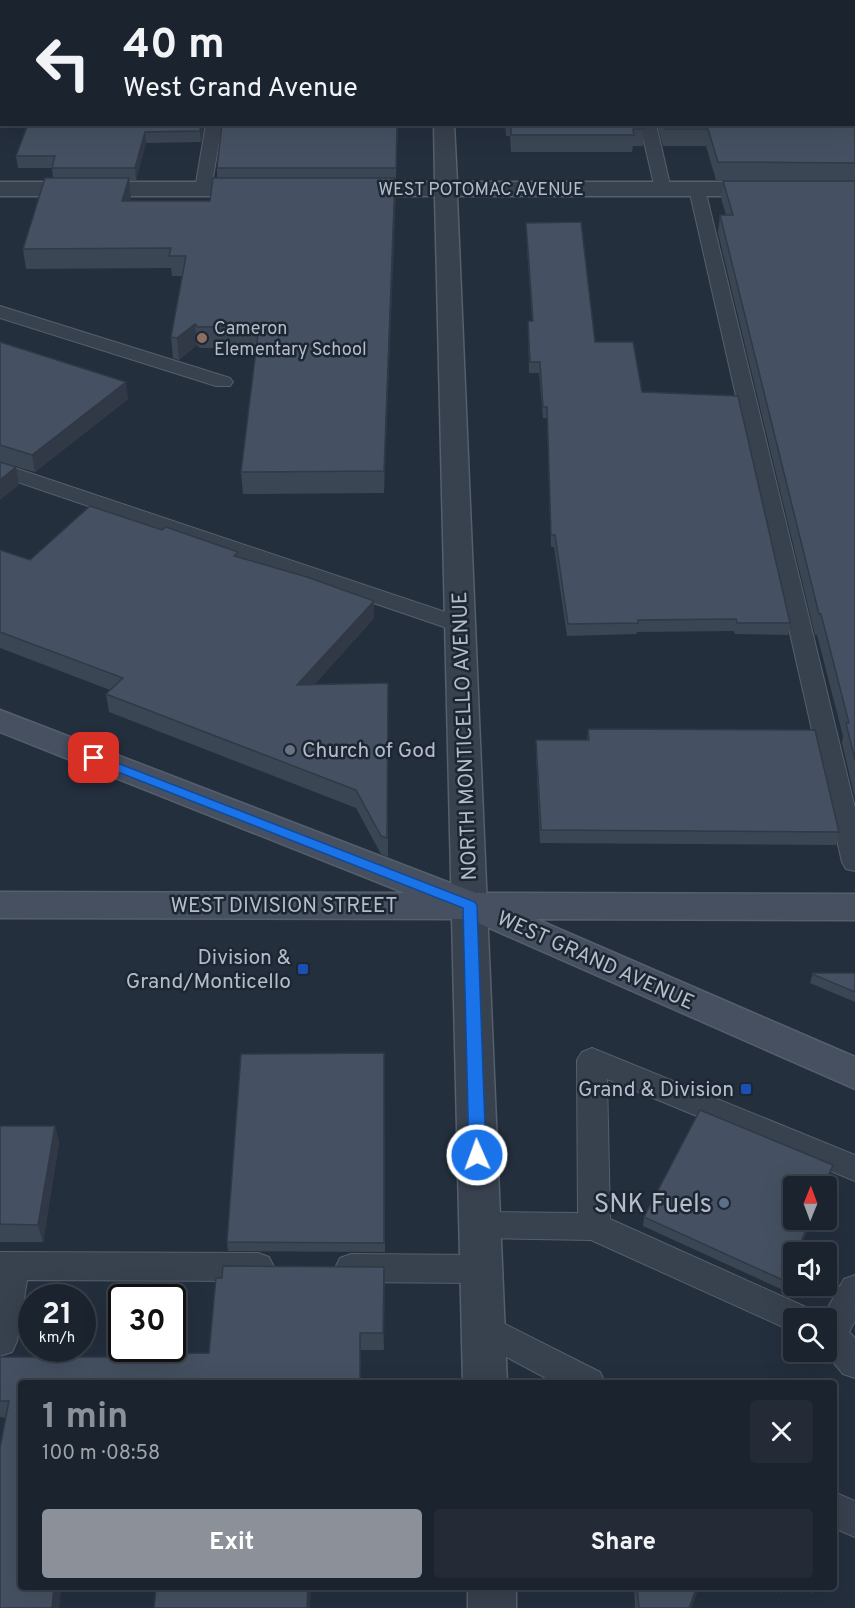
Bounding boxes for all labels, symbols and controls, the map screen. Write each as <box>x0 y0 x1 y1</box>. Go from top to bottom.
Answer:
text: 40 m <box>123 20 225 73</box>
icon: left <box>24 24 102 102</box>
text: West Grand Avenue <box>123 72 358 106</box>
street label: WEST POTOMAC AVENUE <box>378 179 584 202</box>
place label: Cameron Elementary School <box>214 318 367 362</box>
marker: Cameron Elementary School <box>195 331 209 345</box>
street label: NORTH MONTICELLO AVENUE <box>447 591 484 881</box>
pin <box>68 732 119 783</box>
place label: Church of God <box>302 738 436 765</box>
icon: arrive <box>77 741 110 774</box>
marker: Church of God <box>283 743 297 757</box>
street label: WEST DIVISION STREET <box>170 893 398 920</box>
street label: WEST GRAND AVENUE <box>492 906 698 1017</box>
place label: Division & Grand/Monticello <box>126 945 291 996</box>
marker: Division & Grand/Monticello <box>296 962 310 976</box>
place label: Grand & Division <box>578 1077 734 1104</box>
marker: Grand & Division <box>739 1082 753 1096</box>
position arrow <box>445 1123 509 1187</box>
north arrow <box>783 1176 837 1230</box>
map controls <box>783 1176 837 1362</box>
place label: SNK Fuels <box>594 1189 712 1222</box>
marker: SNK Fuels <box>717 1196 731 1210</box>
button: sound <box>783 1242 837 1296</box>
speed limit sign: 30 <box>108 1284 186 1362</box>
text: 21 <box>42 1297 72 1334</box>
button: search <box>783 1308 837 1362</box>
text: km/h <box>39 1329 75 1348</box>
text: 1 min <box>42 1395 128 1441</box>
button: close <box>750 1400 813 1463</box>
text: 100 m · 08:58 <box>42 1441 160 1467</box>
button: Exit <box>42 1509 422 1578</box>
button: Share <box>434 1509 813 1578</box>

